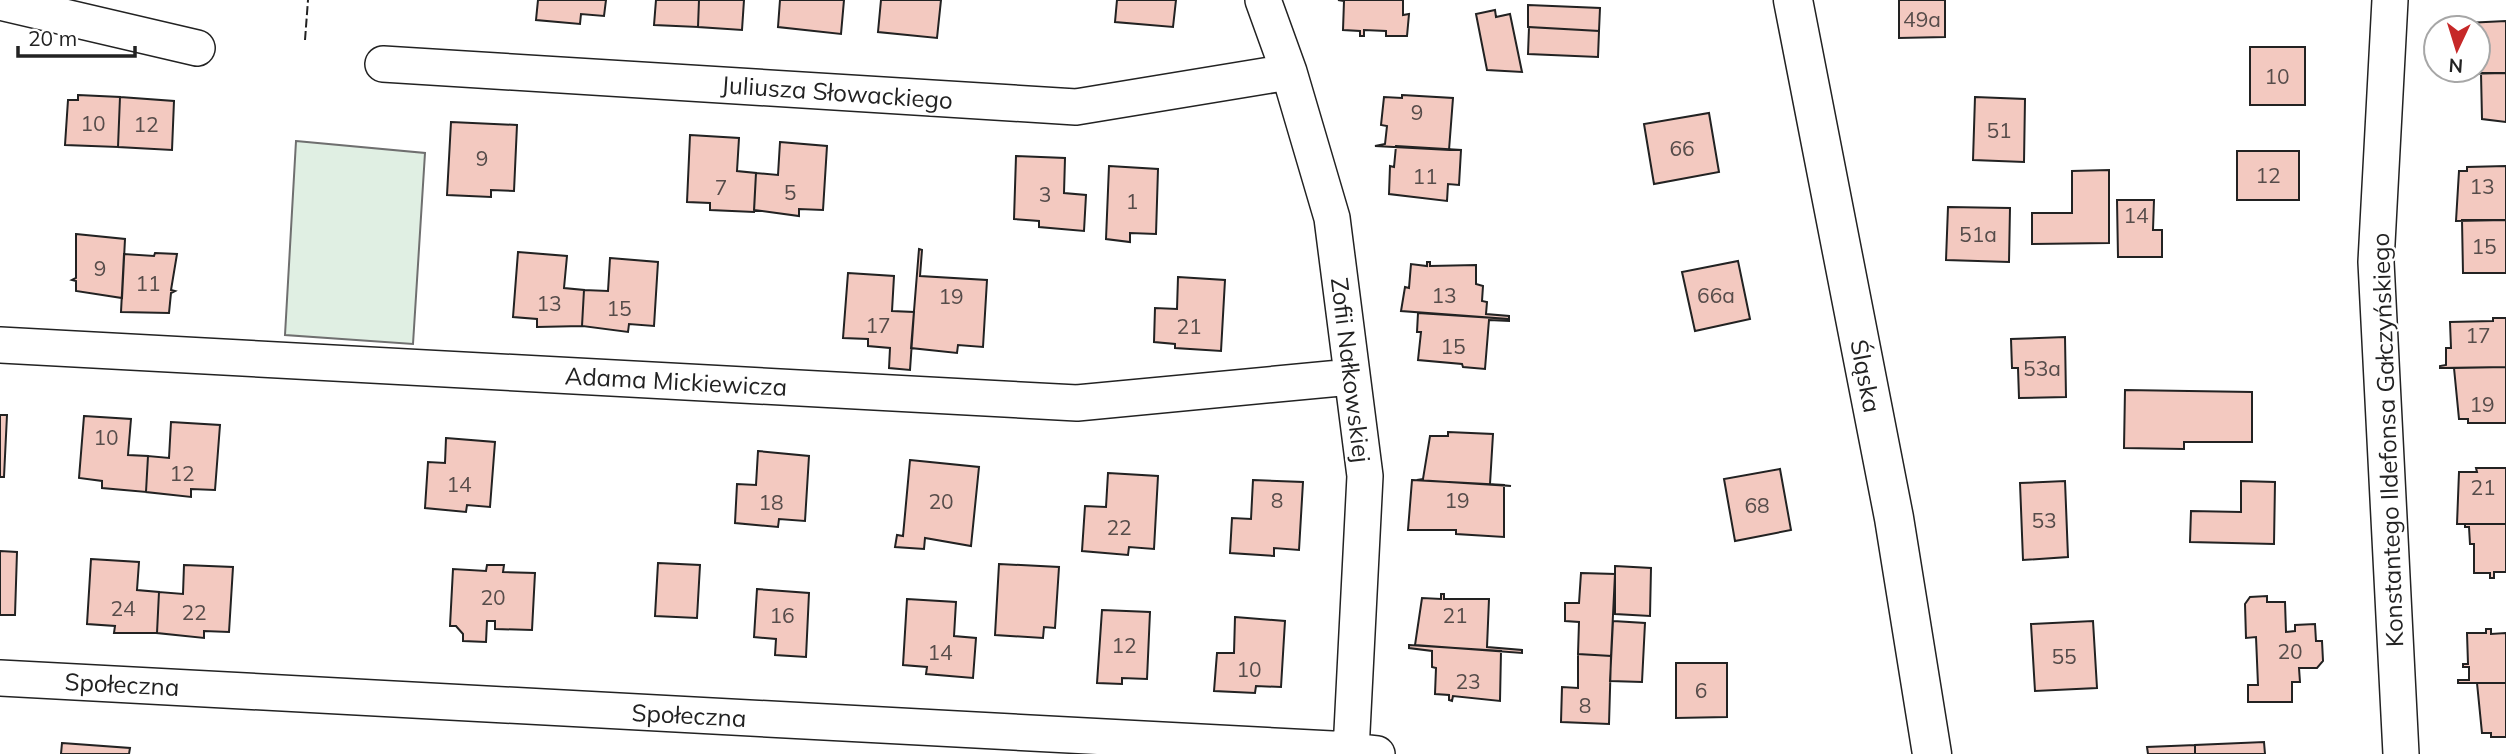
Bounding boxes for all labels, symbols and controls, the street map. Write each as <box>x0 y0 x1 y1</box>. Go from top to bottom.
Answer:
house number: 49a <box>1903 6 1941 32</box>
scale bar <box>18 14 135 58</box>
north arrow <box>2422 14 2492 84</box>
text: 20 m <box>28 25 77 51</box>
text: N <box>2448 53 2464 78</box>
house number: 10 <box>2264 63 2290 89</box>
street label: Juliusza Słowackiego <box>720 69 954 115</box>
house number: 9 <box>1411 99 1423 125</box>
house number: 10 <box>80 110 106 136</box>
house number: 12 <box>133 111 159 137</box>
house number: 51 <box>1986 117 2012 143</box>
house number: 66 <box>1669 135 1695 161</box>
house number: 9 <box>476 145 488 171</box>
house number: 12 <box>2255 162 2281 188</box>
house number: 11 <box>1412 163 1438 189</box>
house number: 13 <box>2469 173 2495 199</box>
house number: 7 <box>715 174 727 200</box>
house number: 5 <box>784 179 796 205</box>
house number: 3 <box>1039 181 1051 207</box>
house number: 1 <box>1126 188 1138 214</box>
house number: 14 <box>2123 202 2149 228</box>
house number: 51a <box>1959 221 1997 247</box>
street label: Konstantego Ildefonsa Gałczyńskiego <box>2365 232 2409 648</box>
house number: 15 <box>2471 233 2497 259</box>
house number: 9 <box>94 255 106 281</box>
house number: 11 <box>135 270 161 296</box>
street label: Zofii Nałkowskiej <box>1325 276 1377 464</box>
house number: 13 <box>1431 282 1457 308</box>
house number: 66a <box>1697 282 1735 308</box>
house number: 19 <box>938 283 964 309</box>
house number: 13 <box>536 290 562 316</box>
house number: 15 <box>606 295 632 321</box>
house number: 17 <box>865 312 891 338</box>
house number: 21 <box>1176 313 1202 339</box>
house number: 17 <box>2465 322 2491 348</box>
house number: 15 <box>1440 333 1466 359</box>
street label: Śląska <box>1844 337 1888 415</box>
house number: 53a <box>2023 355 2061 381</box>
street label: Adama Mickiewicza <box>564 360 788 402</box>
house number: 19 <box>2469 391 2495 417</box>
house number: 10 <box>93 424 119 450</box>
house number: 12 <box>169 460 195 486</box>
house number: 14 <box>446 471 472 497</box>
house number: 21 <box>2470 474 2496 500</box>
house number: 8 <box>1271 487 1283 513</box>
house number: 19 <box>1444 487 1470 513</box>
house number: 20 <box>928 488 954 514</box>
house number: 18 <box>758 489 784 515</box>
house number: 68 <box>1744 492 1770 518</box>
house number: 53 <box>2031 507 2057 533</box>
house number: 22 <box>1106 514 1132 540</box>
house number: 20 <box>480 584 506 610</box>
house number: 24 <box>110 595 136 621</box>
house number: 22 <box>181 599 207 625</box>
house number: 16 <box>769 602 795 628</box>
house number: 21 <box>1442 602 1468 628</box>
house number: 12 <box>1111 632 1137 658</box>
house number: 20 <box>2277 638 2303 664</box>
house number: 14 <box>927 639 953 665</box>
house number: 55 <box>2051 643 2077 669</box>
house number: 10 <box>1236 656 1262 682</box>
street label: Społeczna <box>64 666 180 702</box>
house number: 23 <box>1455 668 1481 694</box>
house number: 6 <box>1695 677 1707 703</box>
house number: 8 <box>1579 692 1591 718</box>
street label: Społeczna <box>631 697 747 733</box>

